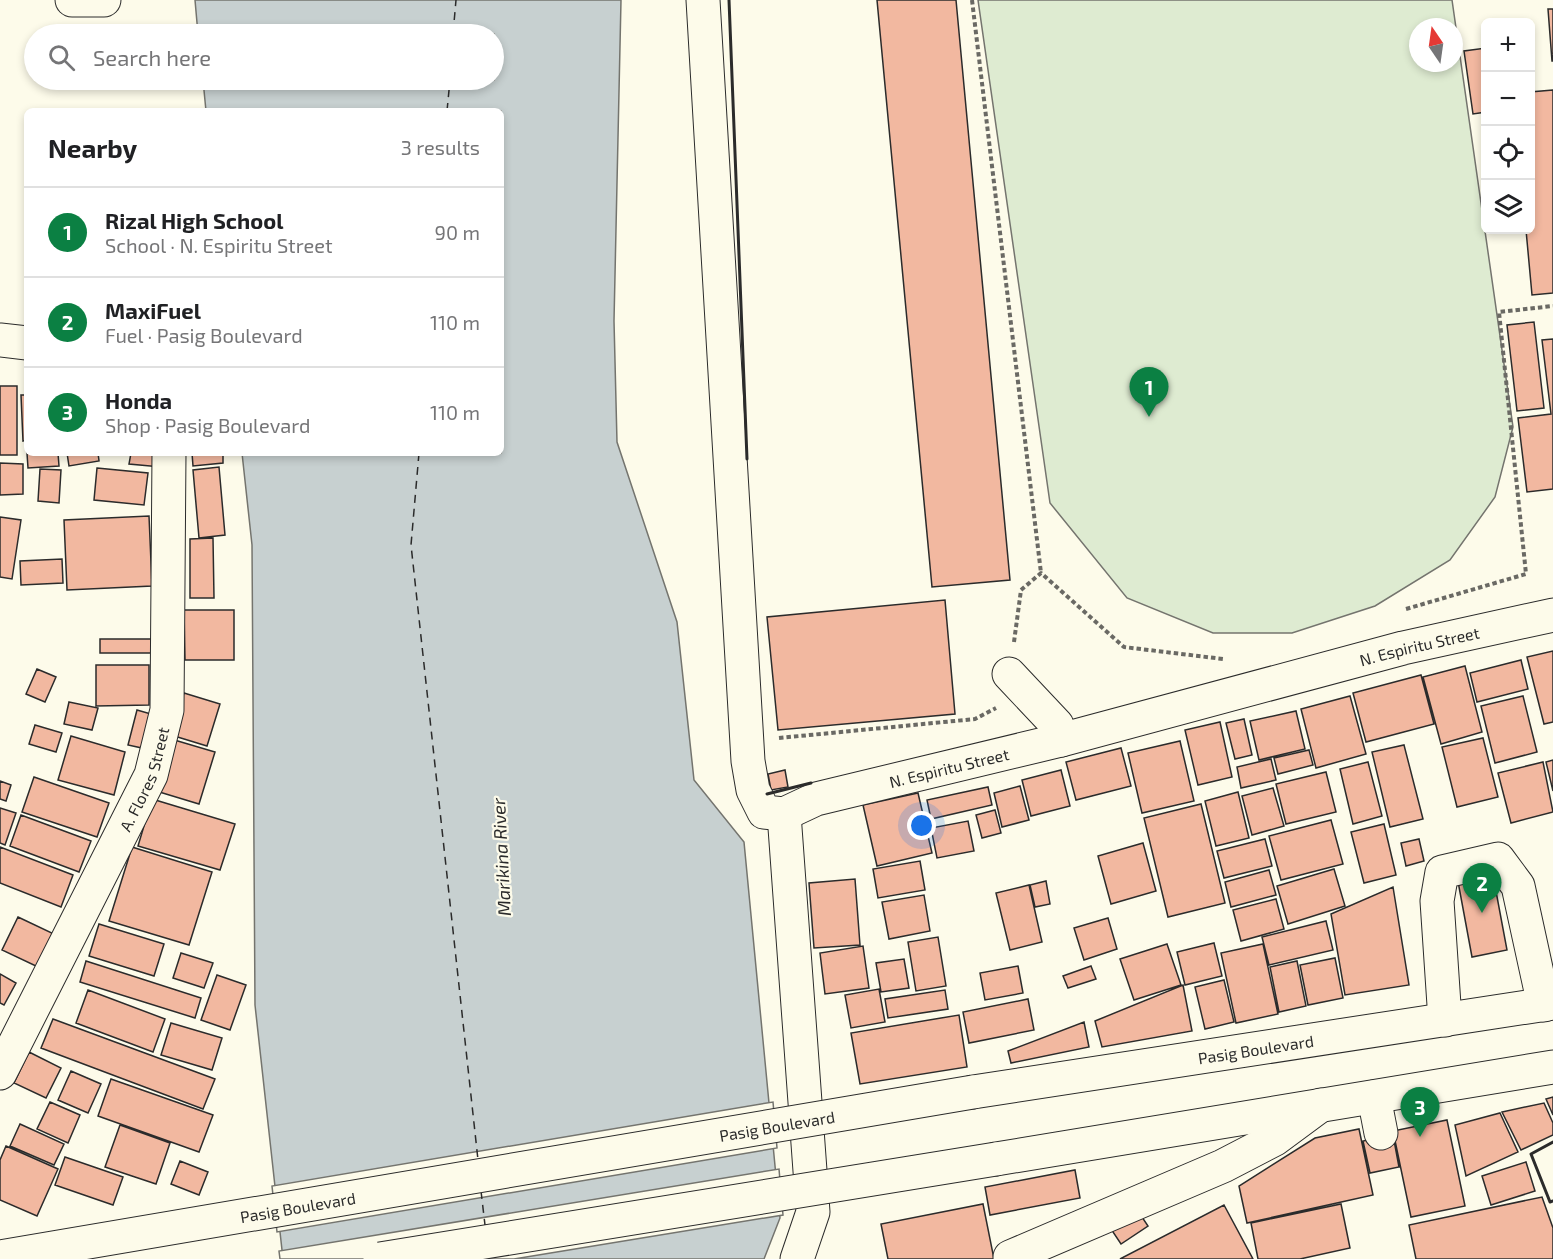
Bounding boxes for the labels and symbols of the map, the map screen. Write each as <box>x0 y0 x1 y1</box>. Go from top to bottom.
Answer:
north arrow <box>1409 18 1463 72</box>
pin: 1 <box>1130 368 1168 417</box>
street label: N. Espiritu Street <box>1357 622 1481 669</box>
street label: A. Flores Street <box>115 725 172 834</box>
street label: N. Espiritu Street <box>887 743 1011 791</box>
water label: Marikina River <box>487 797 515 917</box>
your location <box>907 811 936 840</box>
pin: 2 <box>1462 864 1502 913</box>
street label: Pasig Boulevard <box>1196 1030 1315 1067</box>
pin: 3 <box>1400 1088 1440 1137</box>
street label: Pasig Boulevard <box>718 1106 836 1144</box>
street label: Pasig Boulevard <box>239 1187 357 1226</box>

